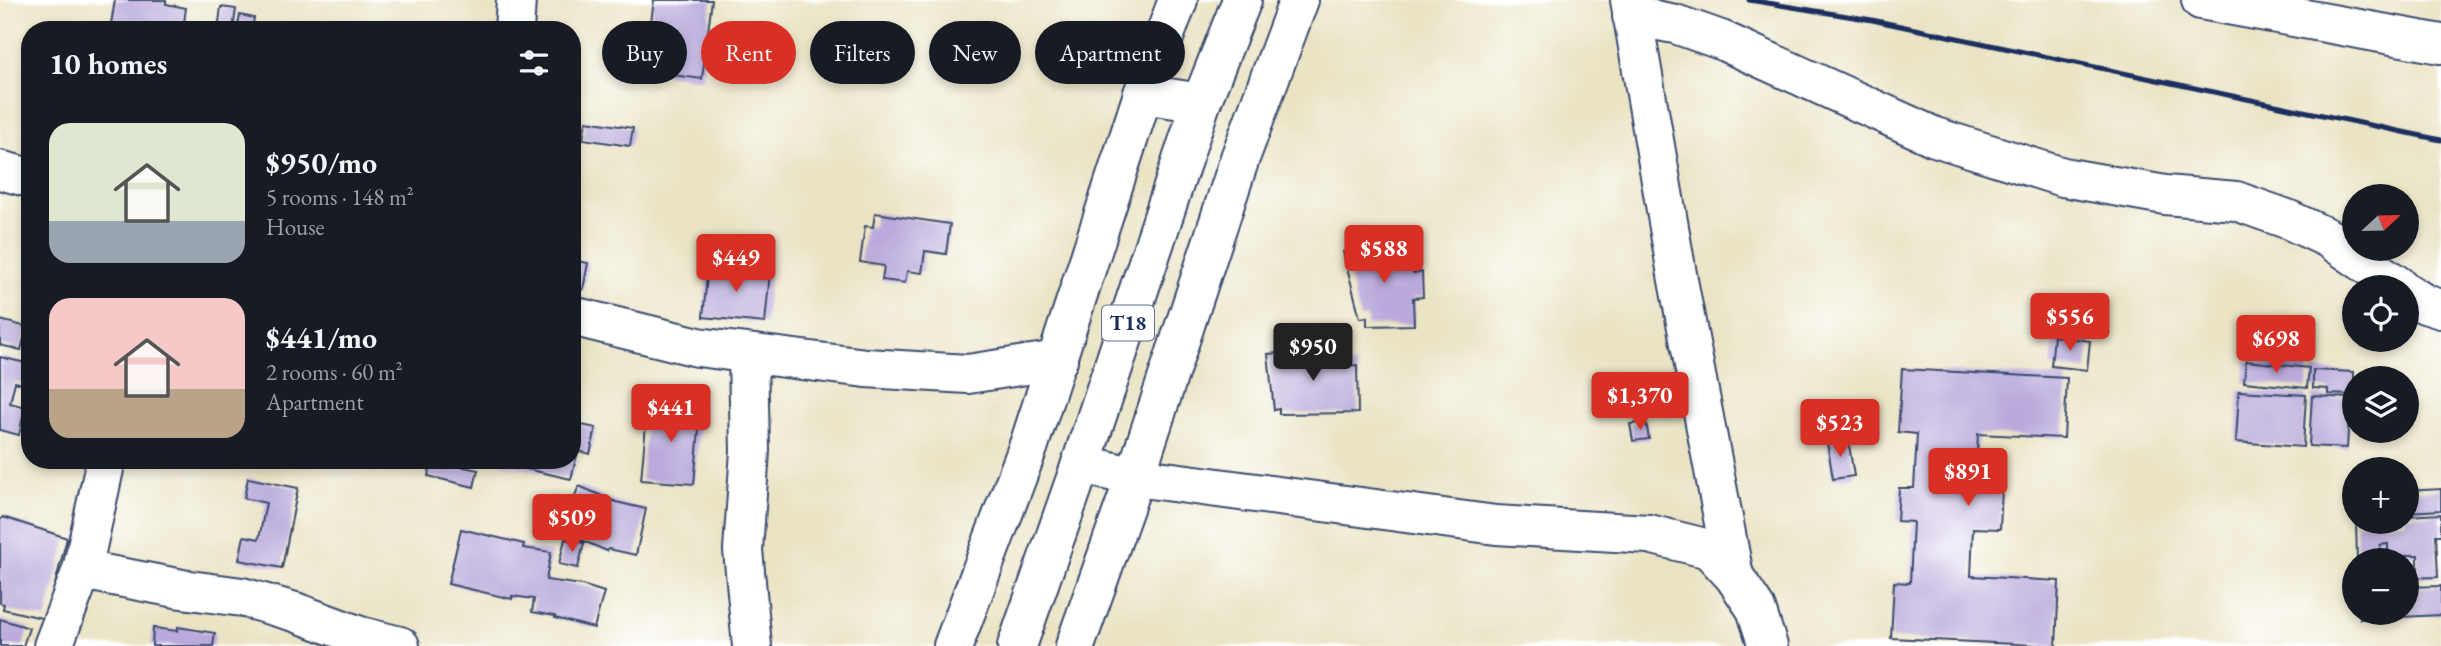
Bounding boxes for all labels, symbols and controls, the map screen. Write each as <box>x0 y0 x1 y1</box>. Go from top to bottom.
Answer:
chip: Buy <box>602 21 687 84</box>
chip: Rent <box>701 21 796 84</box>
chip: Filters <box>810 21 915 84</box>
chip: New <box>929 21 1021 84</box>
chip: Apartment <box>1035 21 1185 84</box>
text: 10 homes <box>49 44 167 83</box>
icon: filters <box>515 44 553 82</box>
text: $950/mo <box>266 143 377 182</box>
icon: home <box>105 151 189 235</box>
text: 5 rooms · 148 m² <box>266 182 414 212</box>
north arrow <box>2342 184 2418 261</box>
map controls <box>2342 184 2419 625</box>
text: House <box>266 212 325 242</box>
pin: $588 <box>1343 226 1425 285</box>
text: $588 <box>1360 233 1408 263</box>
pin: $449 <box>695 234 777 294</box>
text: $449 <box>712 242 760 272</box>
button: locate <box>2342 275 2419 352</box>
pin: $556 <box>2029 294 2111 353</box>
text: $556 <box>2046 301 2094 331</box>
road number: T18 <box>1102 306 1154 340</box>
pin: $698 <box>2235 316 2317 375</box>
text: $441/mo <box>266 318 377 357</box>
text: $698 <box>2252 323 2300 353</box>
pin: $950 <box>1272 324 1354 383</box>
icon: home <box>105 326 189 410</box>
text: $950 <box>1289 331 1337 361</box>
text: 2 rooms · 60 m² <box>266 357 403 387</box>
button: layers <box>2342 366 2419 443</box>
pin: $1,370 <box>1583 372 1697 432</box>
text: $1,370 <box>1608 380 1672 410</box>
pin: $441 <box>630 384 712 444</box>
text: Apartment <box>266 387 364 417</box>
text: $441 <box>647 392 695 422</box>
pin: $523 <box>1799 400 1881 459</box>
text: $523 <box>1816 407 1864 437</box>
pin: $891 <box>1927 448 2009 508</box>
text: $891 <box>1944 456 1992 486</box>
button: + <box>2342 457 2419 534</box>
pin: $509 <box>531 494 613 554</box>
text: $509 <box>548 502 596 532</box>
button: − <box>2342 548 2419 625</box>

